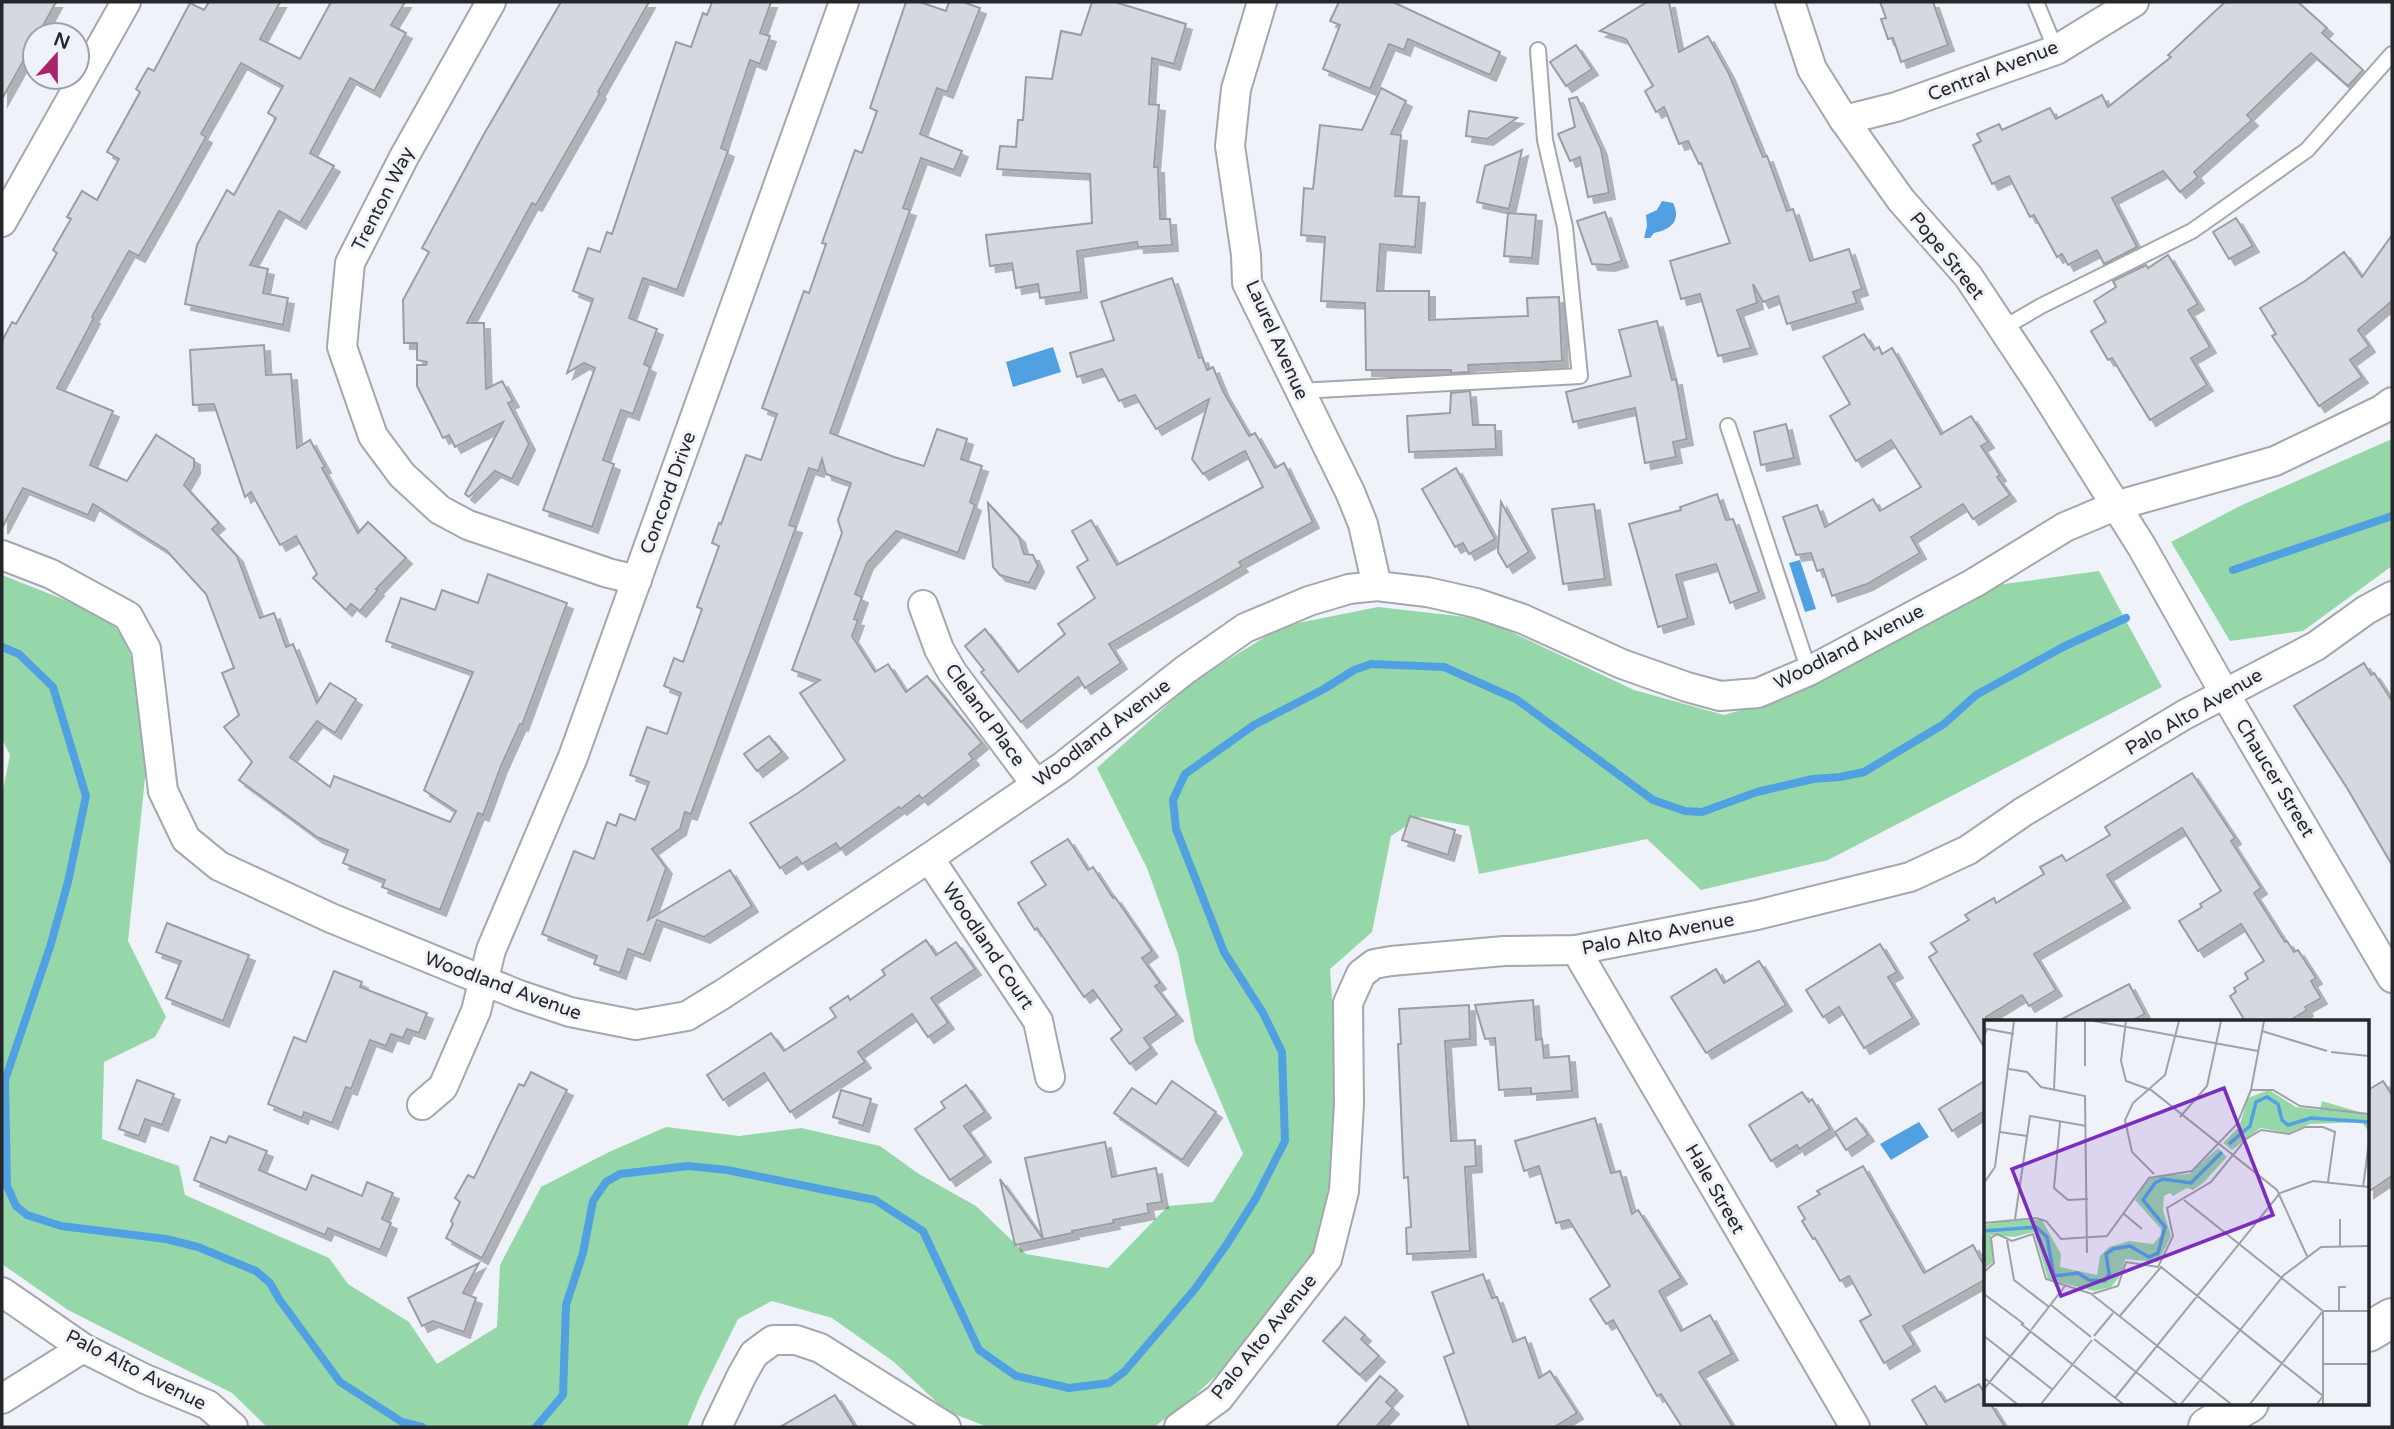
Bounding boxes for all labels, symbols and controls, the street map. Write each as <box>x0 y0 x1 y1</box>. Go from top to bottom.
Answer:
north arrow <box>21 21 91 91</box>
text: N <box>51 28 73 54</box>
street label: Central Avenue <box>1925 36 2061 106</box>
street label: Trenton Way <box>347 143 419 255</box>
street label: Pope Street <box>1905 208 1989 304</box>
street label: Laurel Avenue <box>1241 277 1313 403</box>
street label: Concord Drive <box>636 429 700 557</box>
street label: Woodland Avenue <box>1770 600 1928 694</box>
street label: Cleland Place <box>940 659 1030 771</box>
street label: Palo Alto Avenue <box>2122 664 2266 760</box>
street label: Woodland Avenue <box>1029 674 1175 792</box>
street label: Chaucer Street <box>2231 715 2319 841</box>
street label: Woodland Court <box>938 879 1038 1013</box>
street label: Palo Alto Avenue <box>1580 908 1736 960</box>
street label: Woodland Avenue <box>422 947 584 1025</box>
inset map <box>1984 1020 2370 1404</box>
street label: Hale Street <box>1681 1140 1749 1238</box>
street label: Palo Alto Avenue <box>1207 1270 1321 1404</box>
street label: Palo Alto Avenue <box>62 1325 210 1415</box>

